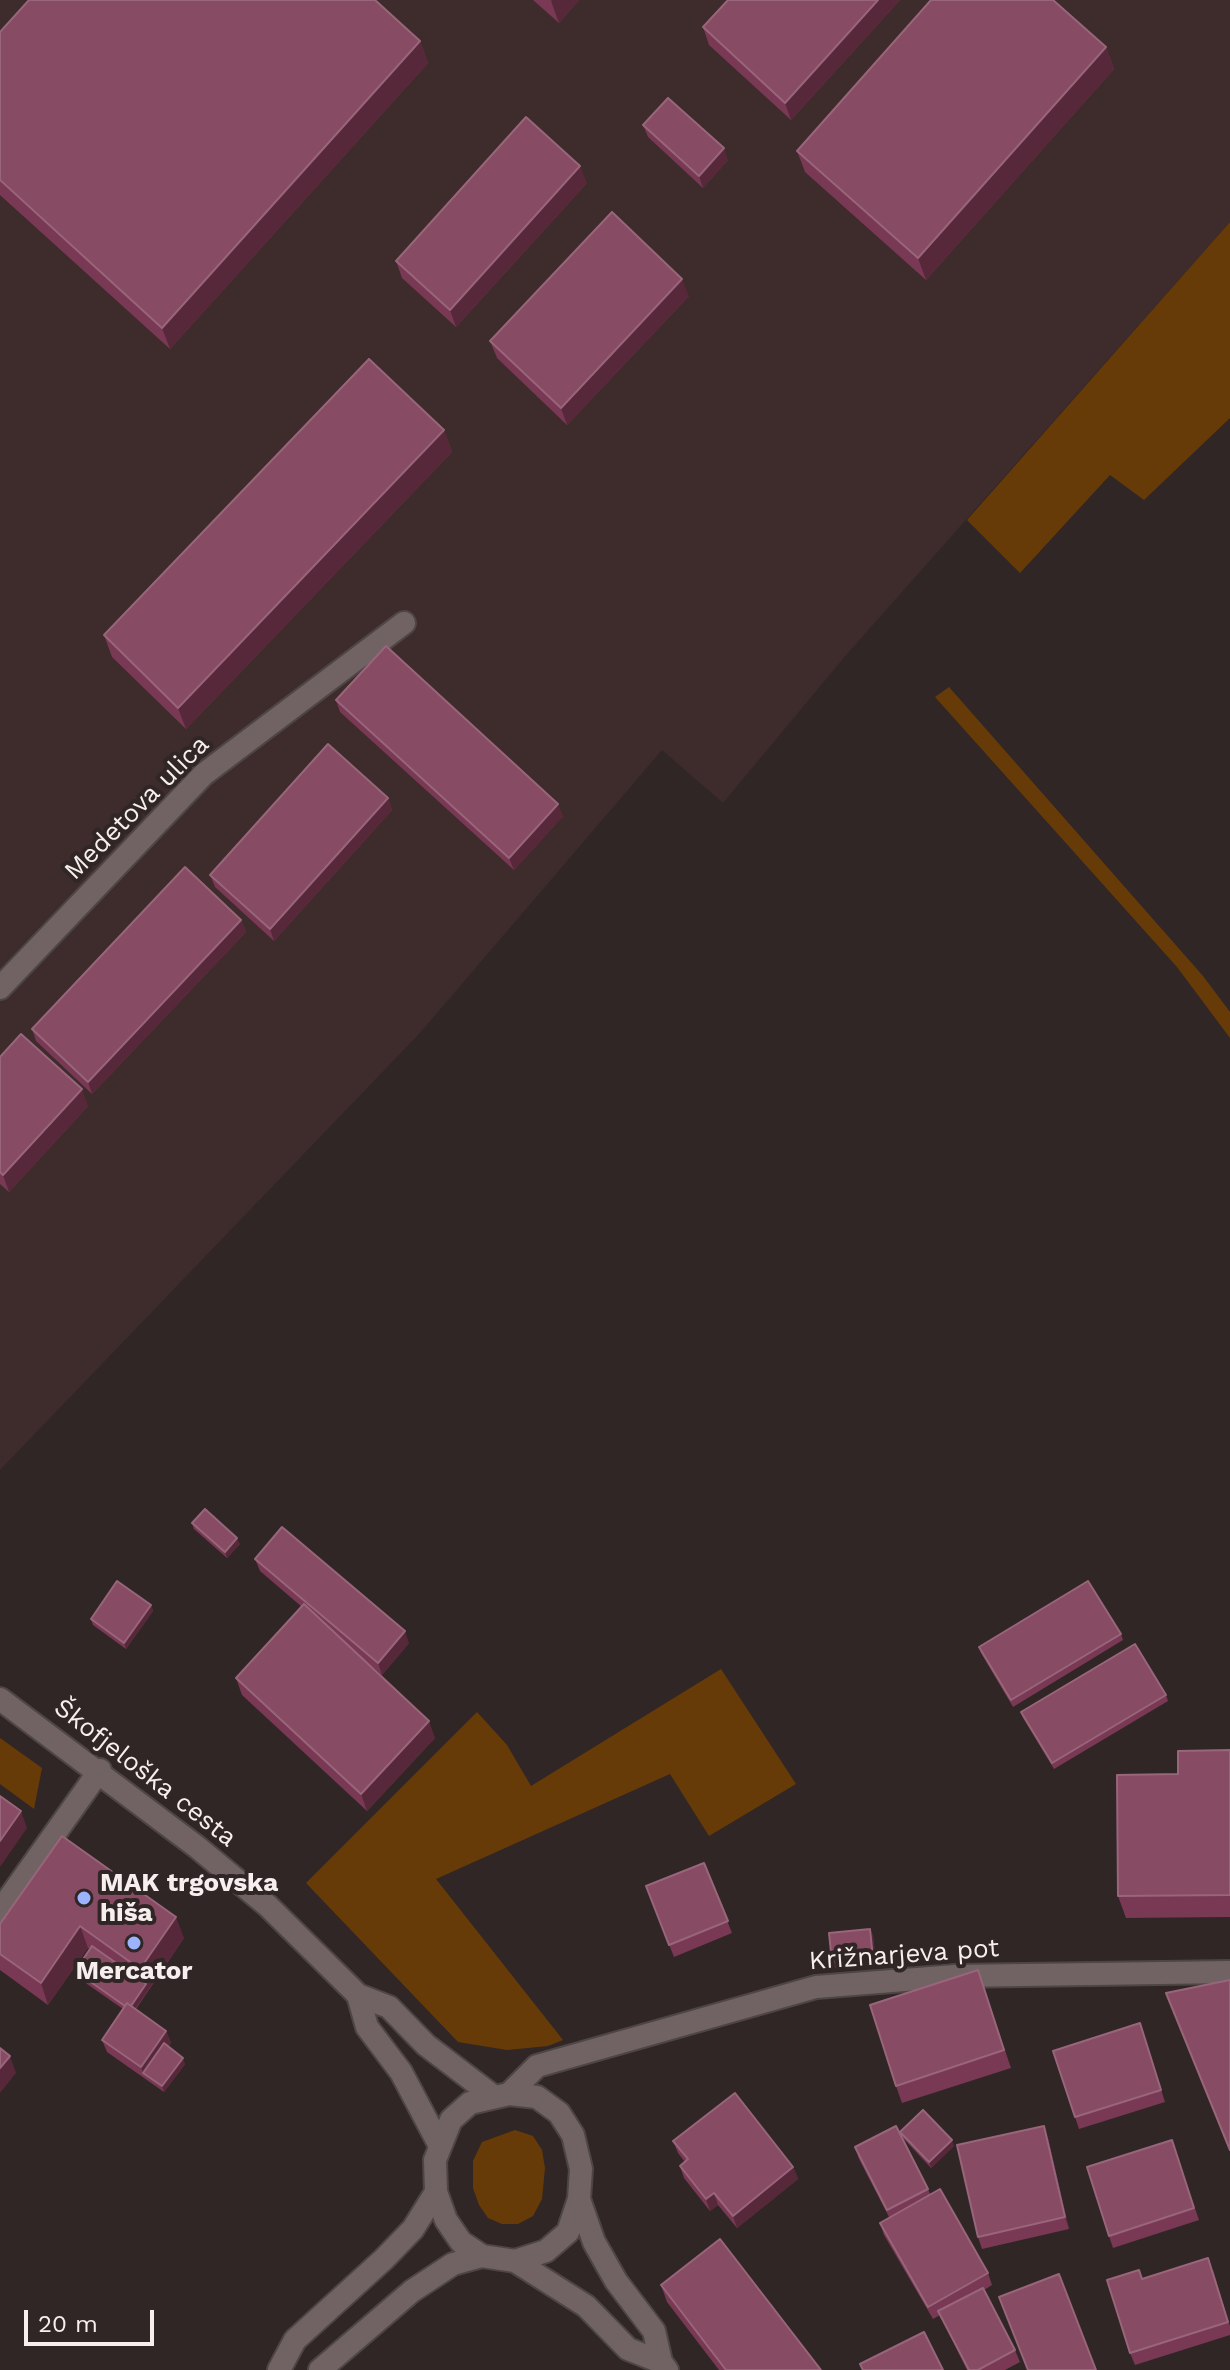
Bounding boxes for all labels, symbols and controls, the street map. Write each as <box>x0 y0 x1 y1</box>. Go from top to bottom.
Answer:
street label: Medetova ulica <box>58 729 216 887</box>
street label: Škofjeloška cesta <box>48 1692 242 1854</box>
place label: MAK trgovska hiša <box>100 1867 278 1928</box>
marker: MAK trgovska hiša <box>75 1889 93 1907</box>
street label: Križnarjeva pot <box>808 1933 1000 1977</box>
marker: Mercator <box>125 1934 143 1952</box>
place label: Mercator <box>75 1955 193 1987</box>
scale bar <box>28 2294 158 2344</box>
text: 20 m <box>38 2310 98 2338</box>

